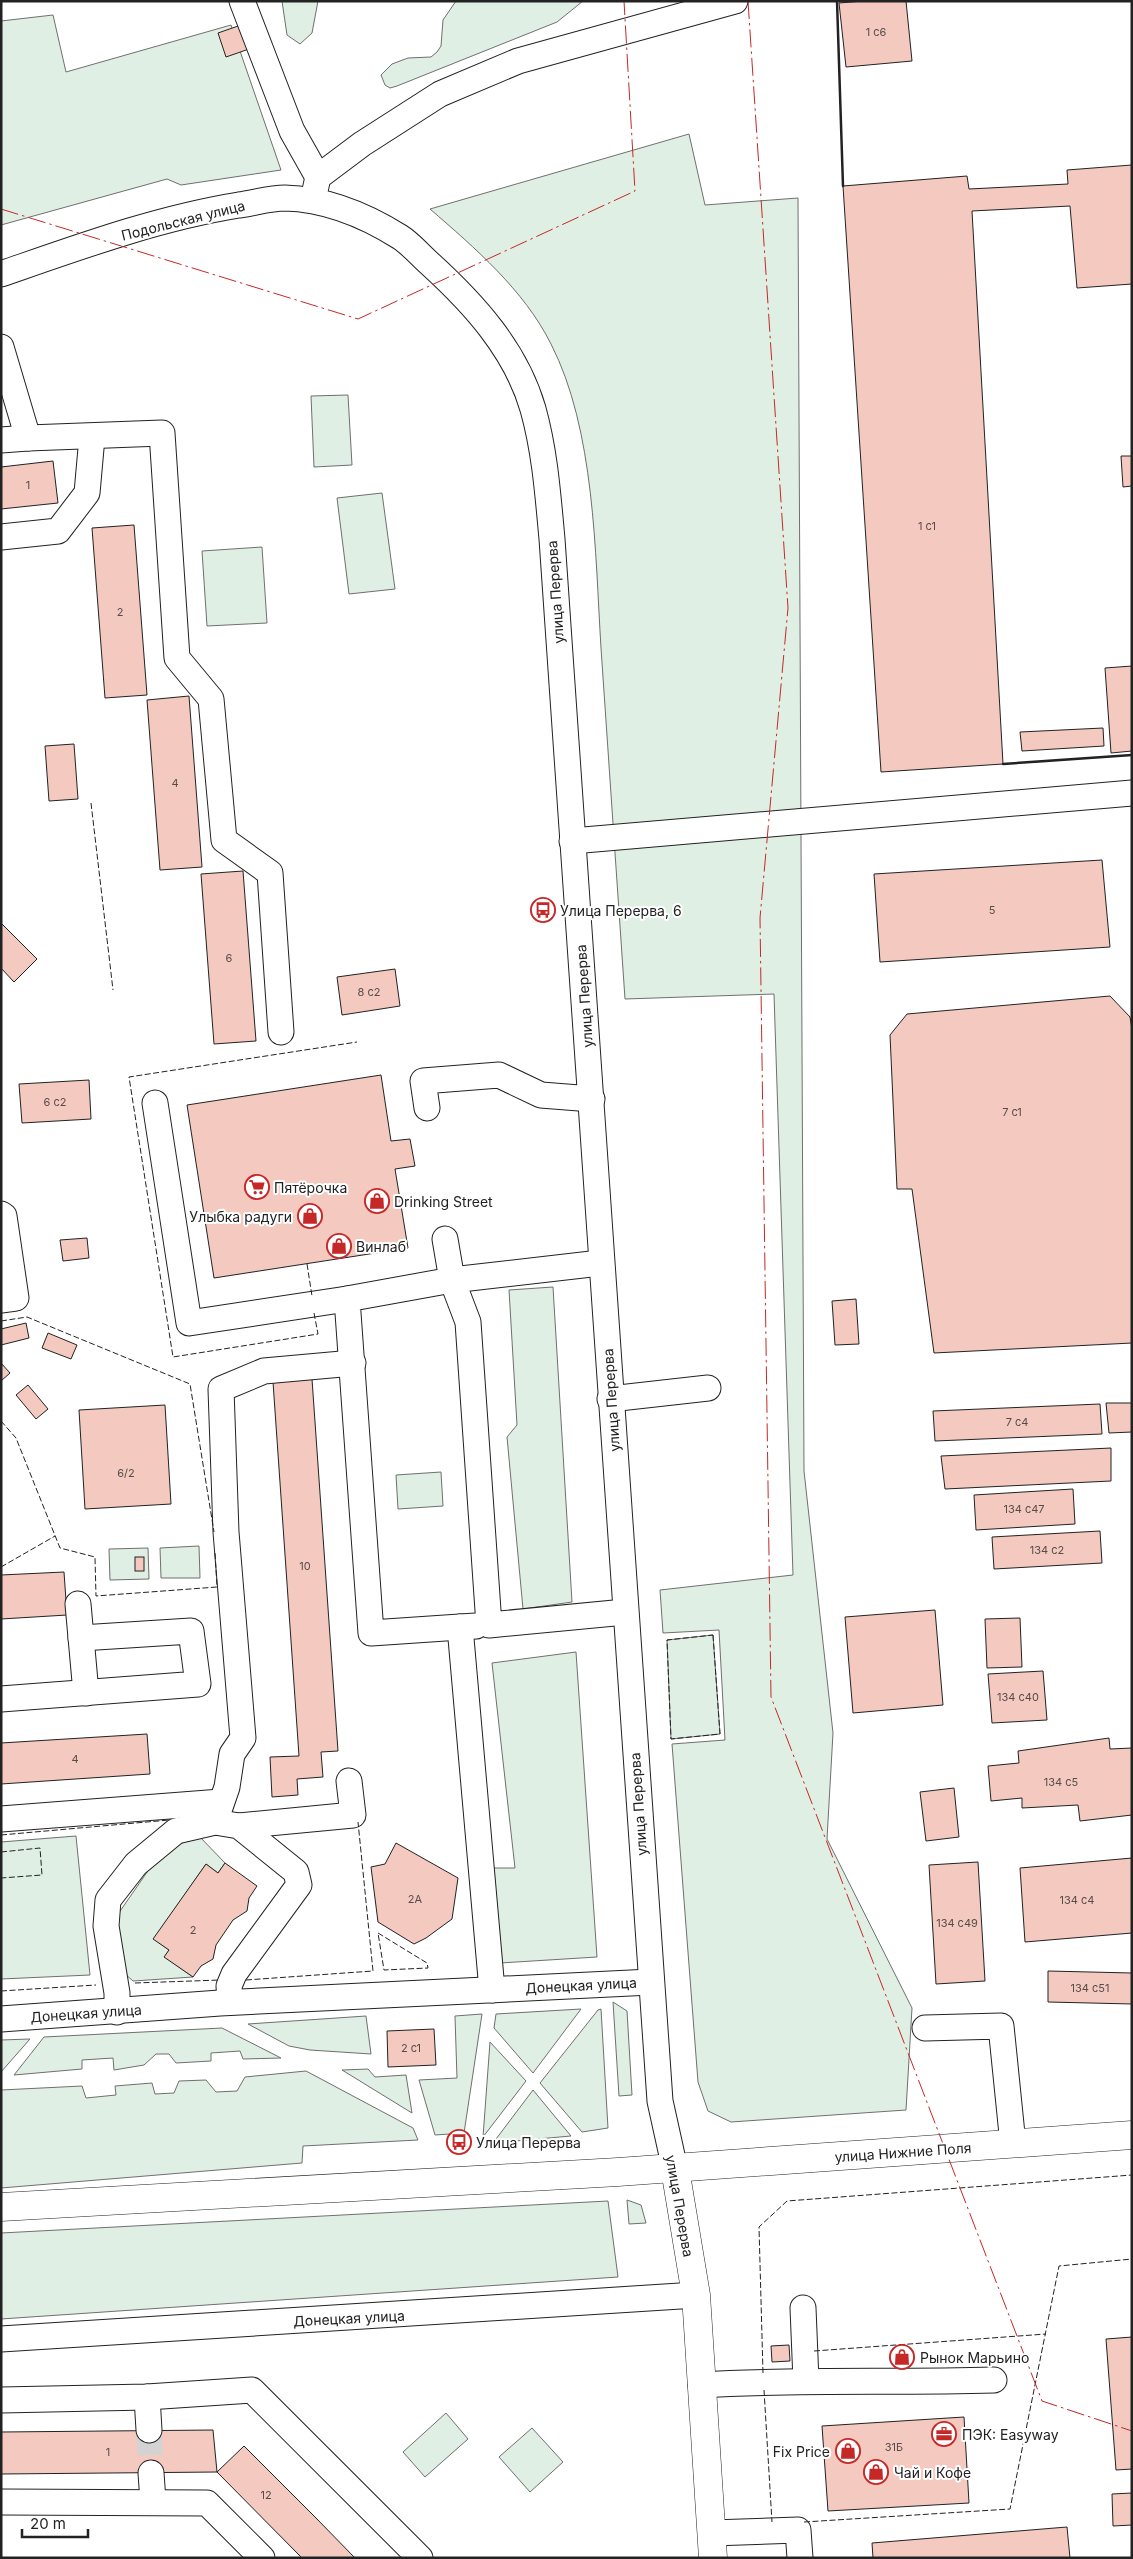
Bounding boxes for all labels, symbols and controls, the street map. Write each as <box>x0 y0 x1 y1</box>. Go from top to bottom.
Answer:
house number: 1 с6 <box>866 25 887 39</box>
street label: Подольская улица <box>119 196 247 244</box>
house number: 1 <box>26 478 30 492</box>
house number: 1 с1 <box>918 519 936 533</box>
street label: улица Перерва <box>543 540 567 644</box>
house number: 2 <box>117 605 123 619</box>
house number: 4 <box>171 776 179 790</box>
bus stop icon: Улица Перерва, 6 <box>530 897 556 923</box>
place label: Улица Перерва, 6 <box>560 902 682 919</box>
house number: 5 <box>989 903 996 917</box>
street label: улица Перерва <box>572 944 596 1048</box>
house number: 6 <box>226 951 233 965</box>
house number: 8 с2 <box>358 985 380 999</box>
house number: 6 с2 <box>44 1095 66 1109</box>
house number: 7 с1 <box>1002 1105 1022 1119</box>
supermarket icon: Пятёрочка <box>244 1174 270 1200</box>
place label: Пятёрочка <box>274 1179 347 1196</box>
shop icon: Drinking Street <box>364 1188 390 1214</box>
place label: Drinking Street <box>394 1193 493 1210</box>
shop icon: Улыбка радуги <box>297 1203 323 1229</box>
place label: Улыбка радуги <box>189 1208 292 1225</box>
shop icon: Винлаб <box>326 1233 352 1259</box>
place label: Винлаб <box>356 1238 406 1255</box>
street label: улица Перерва <box>599 1348 623 1452</box>
house number: 7 с4 <box>1006 1415 1028 1429</box>
house number: 6/2 <box>117 1466 135 1480</box>
house number: 134 с47 <box>1003 1502 1045 1516</box>
house number: 134 с2 <box>1030 1543 1064 1557</box>
house number: 10 <box>299 1559 311 1573</box>
house number: 134 с40 <box>997 1690 1039 1704</box>
house number: 4 <box>71 1752 79 1766</box>
street label: улица Перерва <box>626 1752 650 1856</box>
house number: 134 с5 <box>1044 1775 1079 1789</box>
house number: 2А <box>408 1892 423 1906</box>
house number: 134 с4 <box>1060 1893 1094 1907</box>
house number: 134 с49 <box>936 1916 978 1930</box>
house number: 2 <box>190 1923 196 1937</box>
street label: Донецкая улица <box>525 1974 637 1996</box>
house number: 134 с51 <box>1071 1981 1109 1995</box>
street label: Донецкая улица <box>30 2001 142 2025</box>
house number: 2 с1 <box>401 2041 421 2055</box>
bus stop icon: Улица Перерва <box>446 2129 472 2155</box>
place label: Улица Перерва <box>476 2134 581 2151</box>
street label: улица Нижние Поля <box>834 2139 972 2165</box>
street label: улица Перерва <box>663 2154 697 2258</box>
street label: Донецкая улица <box>293 2307 405 2329</box>
shop icon: Рынок Марьино <box>889 2344 915 2370</box>
place label: Рынок Марьино <box>920 2349 1029 2366</box>
office icon: ПЭК: Easyway <box>931 2421 957 2447</box>
place label: ПЭК: Easyway <box>962 2426 1059 2443</box>
shop icon: Fix Price <box>835 2438 861 2464</box>
house number: 31Б <box>885 2440 903 2454</box>
place label: Fix Price <box>773 2443 830 2460</box>
house number: 1 <box>106 2445 110 2459</box>
shop icon: Чай и Кофе <box>863 2459 889 2485</box>
place label: Чай и Кофе <box>894 2464 971 2481</box>
house number: 12 <box>260 2488 272 2502</box>
scale bar <box>22 2506 89 2538</box>
text: 20 m <box>30 2514 66 2533</box>

